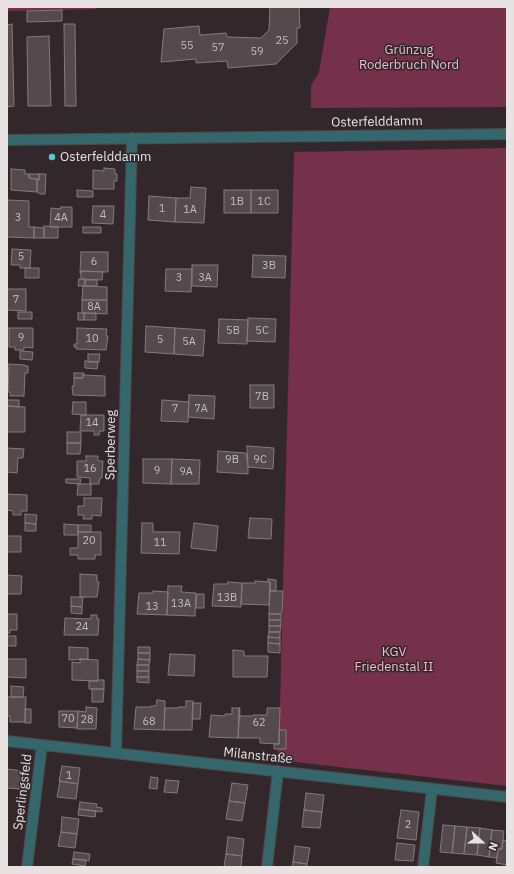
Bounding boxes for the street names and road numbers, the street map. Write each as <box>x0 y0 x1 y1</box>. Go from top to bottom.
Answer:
street label: Osterfelddamm <box>331 113 423 131</box>
street label: Sperberweg <box>103 410 119 480</box>
street label: Milanstraße <box>223 745 293 767</box>
street label: Sperlingsfeld <box>11 753 35 831</box>

